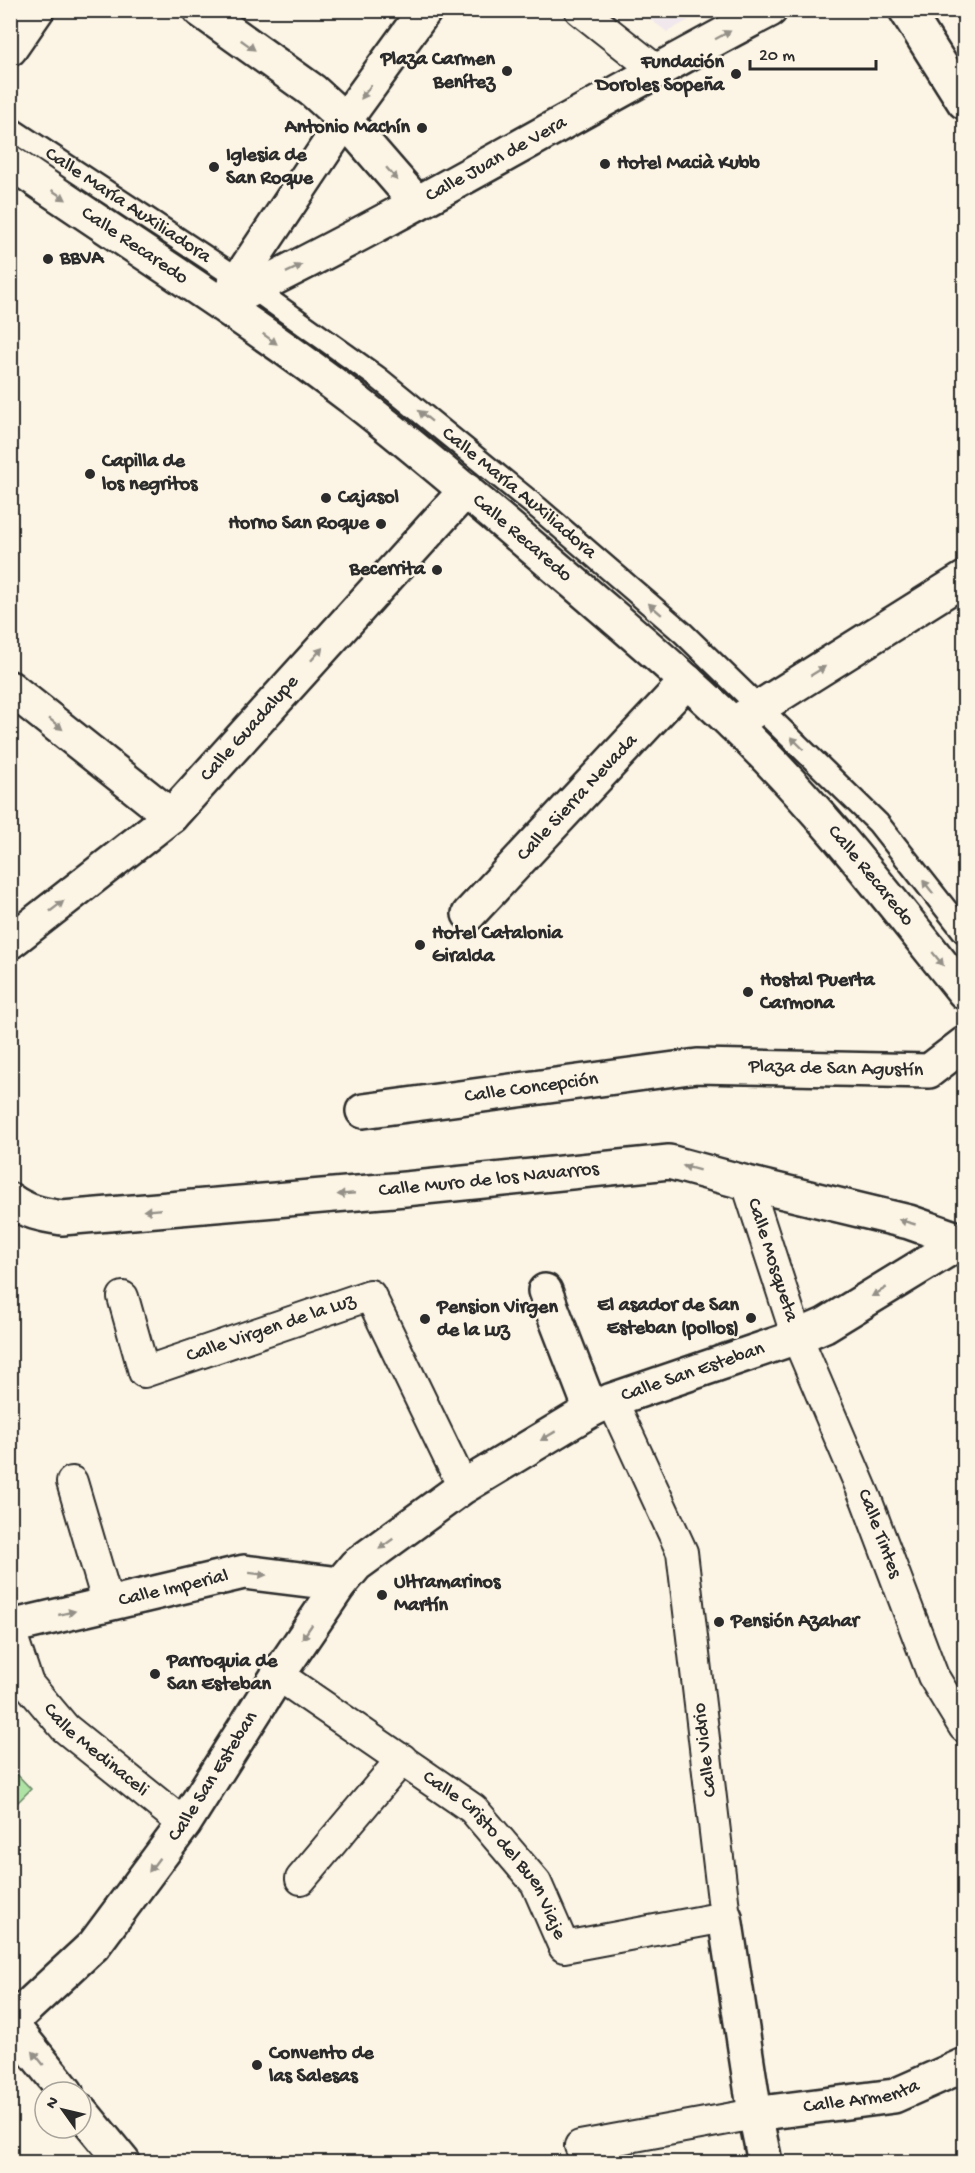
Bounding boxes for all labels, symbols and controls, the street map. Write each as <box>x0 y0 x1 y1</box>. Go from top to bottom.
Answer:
one-way arrow <box>715 30 732 40</box>
scale bar <box>750 33 876 71</box>
one-way arrow <box>240 38 255 50</box>
text: 20 m <box>759 46 795 67</box>
place label: Plaza Carmen Benítez <box>380 49 496 95</box>
place label: Fundación Doroles Sopeña <box>594 52 725 98</box>
marker: Plaza Carmen Benítez <box>500 64 514 78</box>
marker: Fundación Doroles Sopeña <box>729 67 743 81</box>
one-way arrow <box>360 83 372 99</box>
street label: Calle Juan de Vera <box>422 111 572 208</box>
place label: Antonio Machín <box>284 117 410 140</box>
marker: Antonio Machín <box>415 121 429 135</box>
street label: Calle María Auxiliadora <box>40 143 216 269</box>
place label: Iglesia de San Roque <box>226 145 314 191</box>
place label: Hotel Macià Kubb <box>617 153 760 176</box>
marker: Hotel Macià Kubb <box>598 157 612 171</box>
marker: Iglesia de San Roque <box>207 160 221 174</box>
one-way arrow <box>385 167 399 182</box>
one-way arrow <box>50 189 66 201</box>
street label: Calle Recaredo <box>76 202 192 290</box>
place label: BBVA <box>59 248 106 271</box>
marker: BBVA <box>41 252 55 266</box>
one-way arrow <box>285 265 302 274</box>
one-way arrow <box>261 333 277 345</box>
one-way arrow <box>417 410 433 423</box>
street label: Calle María Auxiliadora <box>437 423 602 565</box>
place label: Capilla de los negritos <box>101 451 199 497</box>
marker: Capilla de los negritos <box>83 467 97 481</box>
place label: Cajasol <box>337 487 400 510</box>
street label: Calle Recaredo <box>467 489 577 587</box>
marker: Cajasol <box>319 491 333 505</box>
place label: Horno San Roque <box>228 513 370 536</box>
marker: Horno San Roque <box>374 517 388 531</box>
place label: Becerrita <box>349 559 426 582</box>
marker: Becerrita <box>430 563 444 577</box>
one-way arrow <box>648 603 663 616</box>
one-way arrow <box>310 647 323 662</box>
one-way arrow <box>810 665 826 676</box>
street label: Calle Guadalupe <box>196 670 304 787</box>
one-way arrow <box>48 718 64 731</box>
street label: Calle Sierra Nevada <box>513 729 643 866</box>
one-way arrow <box>790 737 804 751</box>
street label: Calle Recaredo <box>822 821 919 931</box>
one-way arrow <box>923 879 935 894</box>
one-way arrow <box>49 900 64 912</box>
place label: Hotel Catalonia Giralda <box>432 923 563 969</box>
marker: Hotel Catalonia Giralda <box>413 938 427 952</box>
one-way arrow <box>931 952 944 967</box>
place label: Hostal Puerta Carmona <box>759 970 876 1016</box>
marker: Hostal Puerta Carmona <box>741 985 755 999</box>
street label: Plaza de San Agustín <box>747 1056 924 1082</box>
street label: Calle Concepción <box>463 1068 600 1109</box>
street label: Calle Muro de los Navarros <box>378 1158 600 1203</box>
one-way arrow <box>681 1163 699 1172</box>
one-way arrow <box>337 1189 356 1199</box>
street label: Calle Mosqueta <box>741 1195 803 1326</box>
one-way arrow <box>142 1205 161 1215</box>
one-way arrow <box>898 1217 916 1226</box>
one-way arrow <box>871 1287 887 1298</box>
street label: Calle Virgen de la Luz <box>183 1289 360 1368</box>
place label: El asador de San Esteban (pollos) <box>597 1295 739 1341</box>
place label: Pension Virgen de la Luz <box>436 1297 558 1343</box>
marker: El asador de San Esteban (pollos) <box>744 1311 758 1325</box>
marker: Pension Virgen de la Luz <box>418 1312 432 1326</box>
street label: Calle San Esteban <box>618 1337 768 1407</box>
one-way arrow <box>539 1431 556 1441</box>
street label: Calle Tintes <box>852 1486 907 1582</box>
one-way arrow <box>378 1538 394 1550</box>
street label: Calle Imperial <box>116 1565 231 1613</box>
one-way arrow <box>248 1569 267 1579</box>
place label: Ultramarinos Martín <box>394 1572 502 1618</box>
marker: Ultramarinos Martín <box>375 1588 389 1602</box>
one-way arrow <box>58 1608 77 1618</box>
place label: Pensión Azahar <box>730 1611 861 1634</box>
marker: Pensión Azahar <box>712 1615 726 1629</box>
one-way arrow <box>301 1624 313 1640</box>
place label: Parroquia de San Esteban <box>166 1651 278 1697</box>
marker: Parroquia de San Esteban <box>148 1667 162 1681</box>
street label: Calle Medinaceli <box>38 1699 153 1802</box>
street label: Calle Vidrio <box>689 1702 723 1798</box>
street label: Calle San Esteban <box>163 1707 264 1846</box>
street label: Calle Cristo del Buen Viaje <box>418 1766 571 1944</box>
one-way arrow <box>148 1858 160 1873</box>
place label: Convento de las Salesas <box>268 2043 374 2089</box>
one-way arrow <box>33 2050 45 2065</box>
marker: Convento de las Salesas <box>250 2058 264 2072</box>
street label: Calle Armenta <box>802 2074 924 2119</box>
north arrow <box>33 2080 93 2140</box>
text: N <box>43 2093 65 2113</box>

